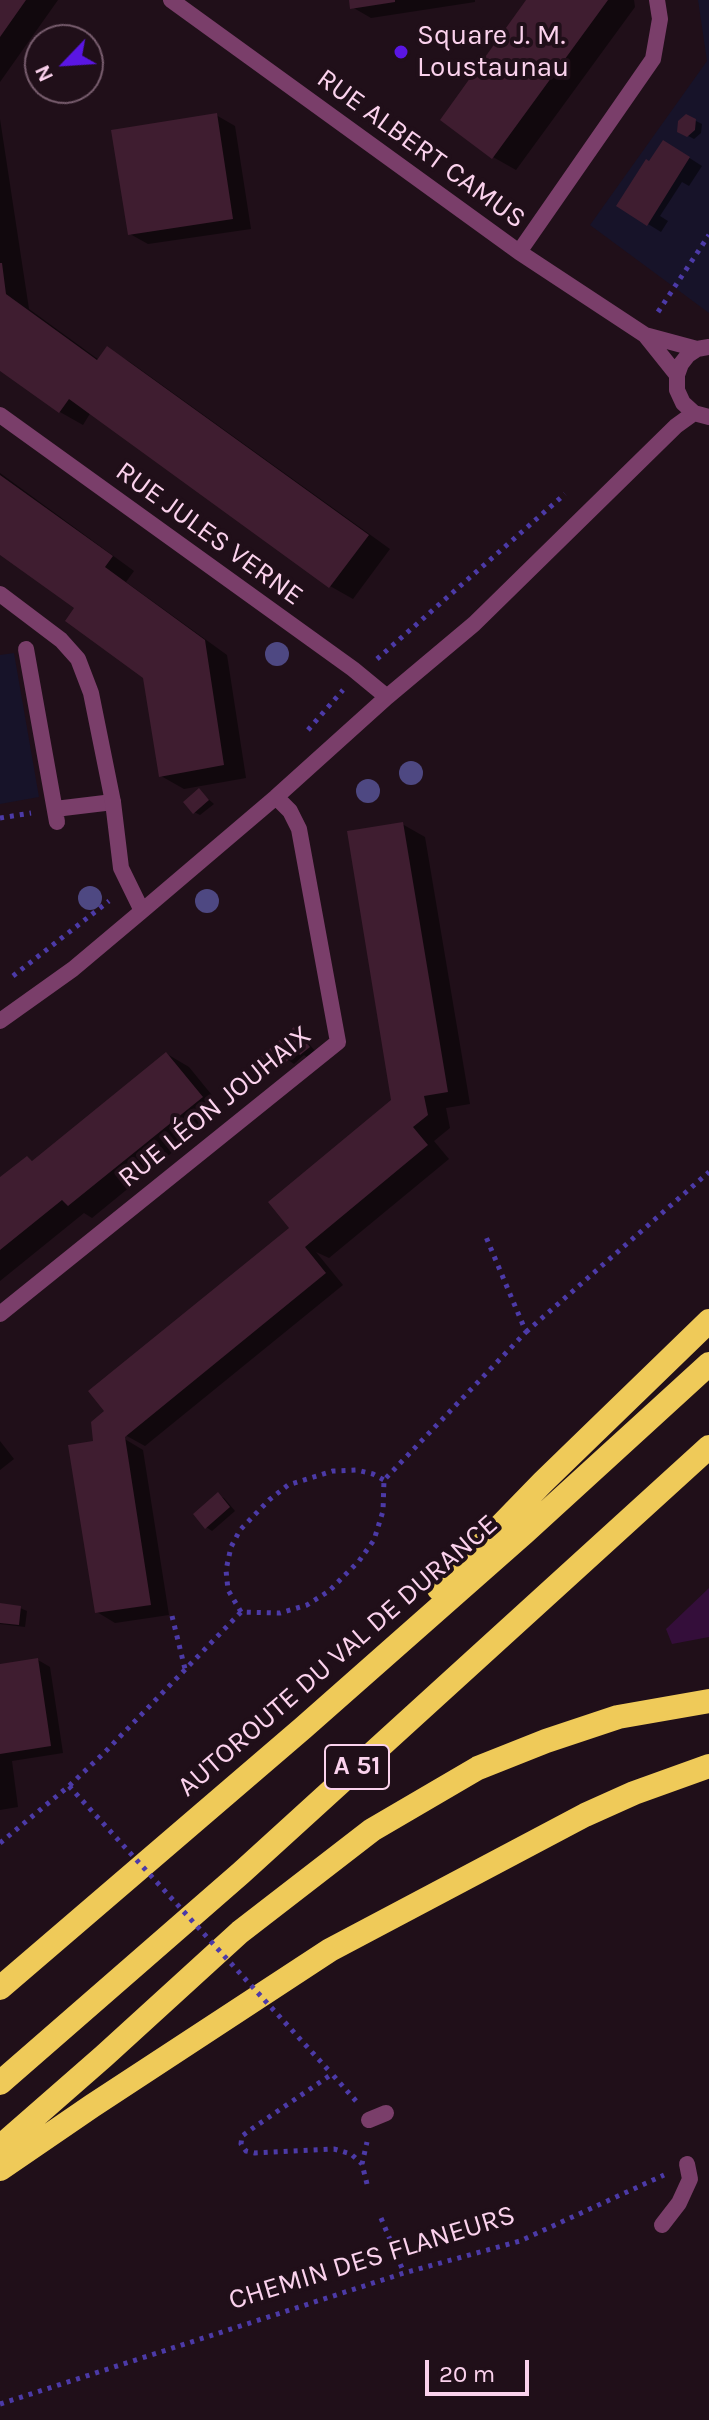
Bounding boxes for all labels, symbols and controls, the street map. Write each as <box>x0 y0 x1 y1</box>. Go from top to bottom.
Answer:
place label: Square J. M. Loustaunau <box>417 19 569 85</box>
north arrow <box>24 24 104 104</box>
marker: Square J. M. Loustaunau <box>392 43 410 61</box>
text: N <box>29 61 59 86</box>
street label: RUE ALBERT CAMUS <box>310 62 532 236</box>
street label: RUE JULES VERNE <box>109 455 309 613</box>
street label: RUE LÉON JOUHAIX <box>112 1019 318 1195</box>
street label: AUTOROUTE DU VAL DE DURANCE <box>171 1508 505 1804</box>
road number: A 51 <box>325 1745 389 1789</box>
street label: CHEMIN DES FLANEURS <box>225 2198 519 2318</box>
scale bar <box>429 2344 533 2394</box>
text: 20 m <box>439 2360 495 2388</box>

